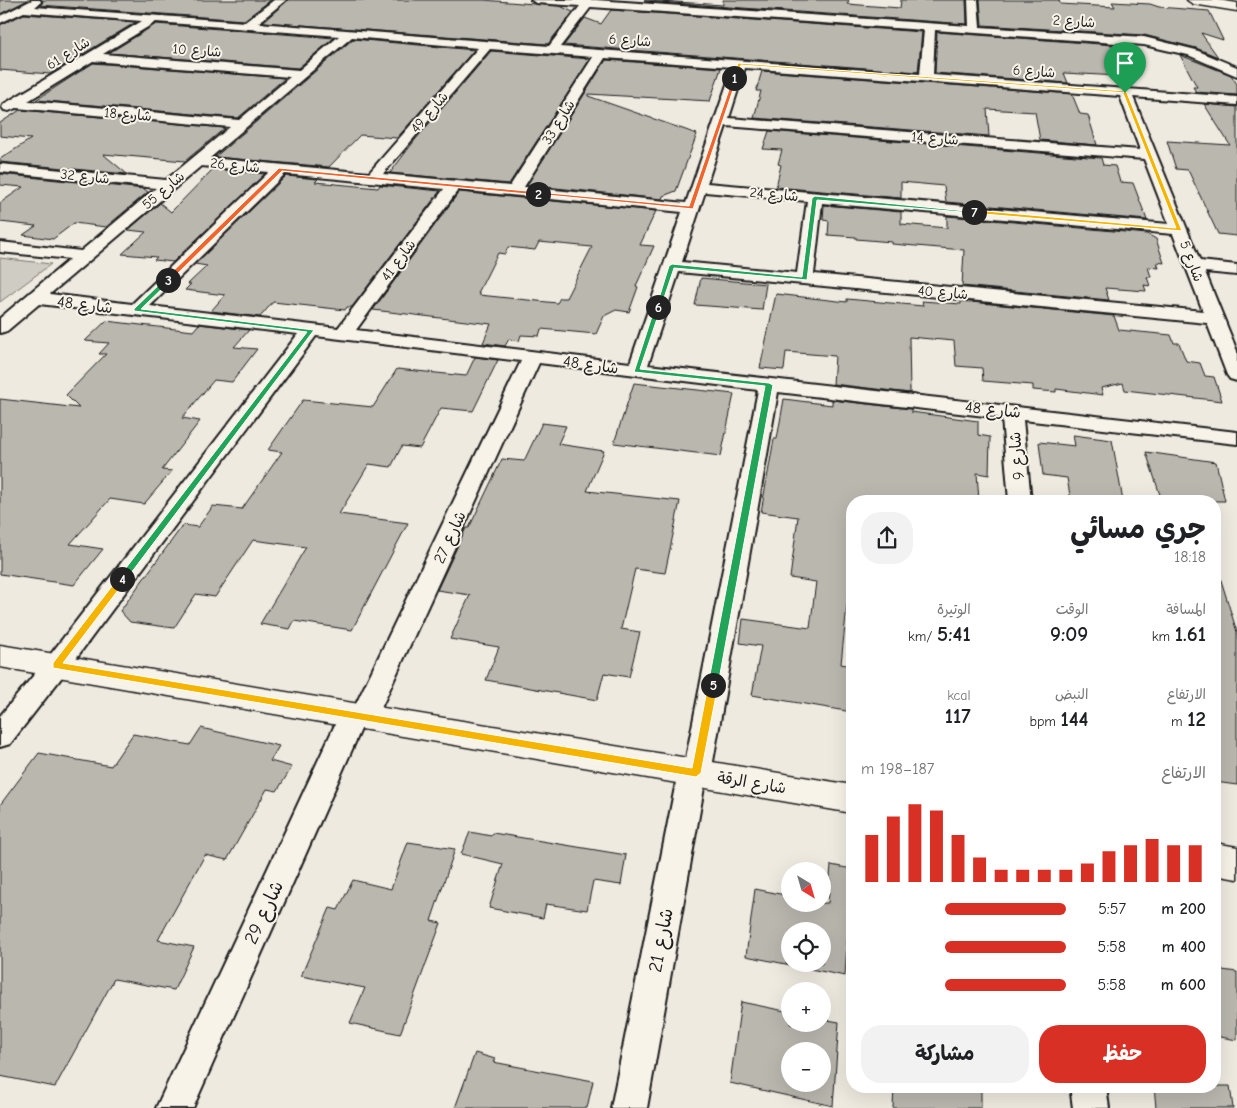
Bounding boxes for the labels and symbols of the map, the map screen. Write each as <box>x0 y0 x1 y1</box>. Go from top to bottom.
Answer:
street label: شارع 2 <box>1052 12 1096 32</box>
street label: شارع 6 <box>608 31 652 51</box>
street label: شارع 61 <box>43 33 94 74</box>
street label: شارع 10 <box>172 40 222 62</box>
pin <box>1104 42 1146 93</box>
street label: شارع 6 <box>1012 62 1056 82</box>
pin: 1 <box>722 66 746 90</box>
street label: شارع 49 <box>407 88 453 137</box>
street label: شارع 33 <box>538 97 580 148</box>
street label: شارع 18 <box>103 104 152 126</box>
street label: شارع 14 <box>911 128 959 150</box>
street label: شارع 26 <box>209 154 261 178</box>
street label: شارع 32 <box>59 165 110 189</box>
street label: شارع 55 <box>139 168 189 214</box>
pin: 2 <box>526 182 550 206</box>
street label: شارع 24 <box>749 184 799 206</box>
pin: 7 <box>962 200 986 224</box>
street label: شارع 41 <box>377 236 420 285</box>
street label: شارع 5 <box>1175 238 1207 284</box>
pin: 3 <box>156 268 180 292</box>
street label: شارع 40 <box>917 282 969 304</box>
street label: شارع 48 <box>56 293 114 319</box>
pin: 6 <box>646 294 670 320</box>
street label: شارع 48 <box>562 352 620 380</box>
street label: شارع 48 <box>964 398 1022 424</box>
street label: شارع 9 <box>1006 431 1030 481</box>
street label: شارع 27 <box>430 508 472 567</box>
pin: 4 <box>110 566 134 592</box>
pin: 5 <box>700 672 726 698</box>
street label: شارع الرقة <box>716 769 788 799</box>
north arrow <box>781 862 831 912</box>
street label: شارع 29 <box>240 877 290 949</box>
street label: شارع 21 <box>644 906 680 975</box>

